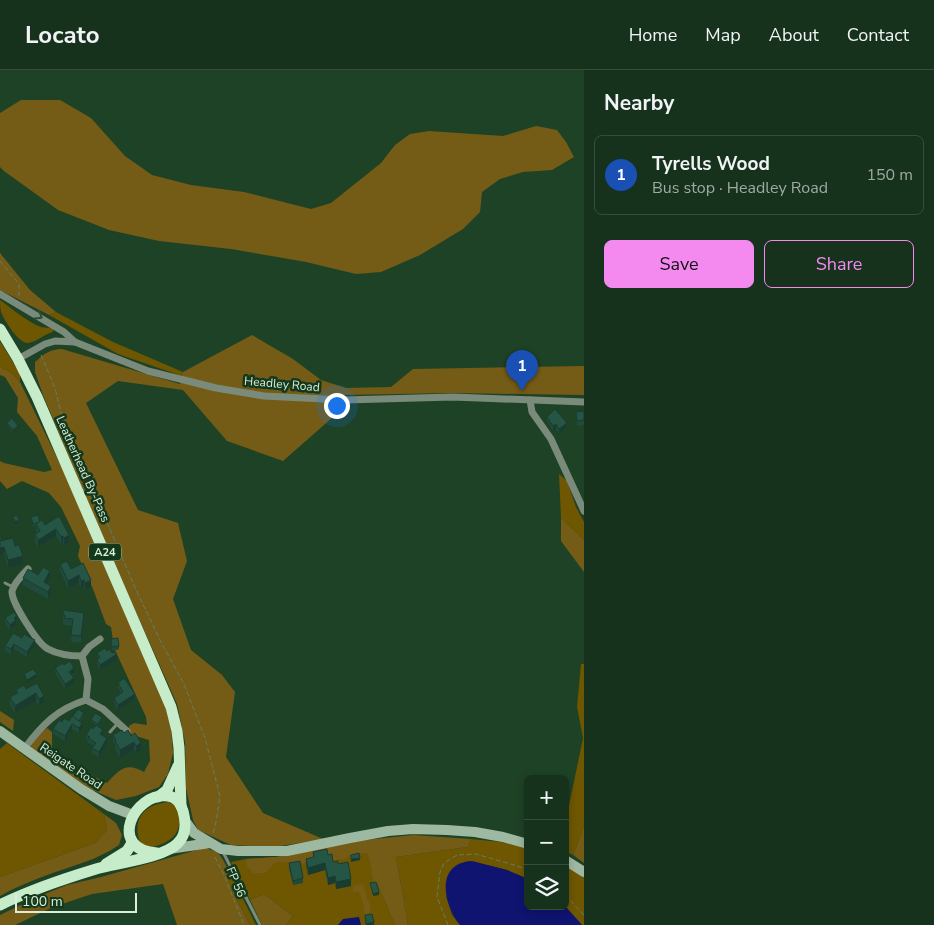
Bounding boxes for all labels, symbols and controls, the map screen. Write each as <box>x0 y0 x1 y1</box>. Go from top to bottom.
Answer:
text: Locato <box>25 19 100 51</box>
text: Home <box>629 23 677 47</box>
text: Map <box>705 23 741 47</box>
text: About <box>769 23 819 47</box>
text: Contact <box>847 23 909 47</box>
text: Nearby <box>604 89 674 117</box>
text: Tyrells Wood <box>652 151 770 177</box>
text: 1 <box>616 164 626 186</box>
text: 150 m <box>866 164 913 186</box>
text: Bus stop · Headley Road <box>652 177 828 199</box>
button: Save <box>604 240 754 288</box>
button: Share <box>764 240 914 288</box>
one-way arrow <box>33 310 42 320</box>
pin: 1 <box>506 350 538 391</box>
street label: Headley Road <box>244 373 320 395</box>
your location <box>324 393 350 419</box>
street label: Leatherhead By-Pass <box>52 413 114 525</box>
road number: A24 <box>89 544 121 561</box>
street label: Reigate Road <box>37 739 105 793</box>
map controls <box>524 775 569 910</box>
button: + <box>524 775 569 820</box>
button: − <box>524 820 569 865</box>
street label: FP 56 <box>222 864 250 900</box>
button: layers <box>524 865 569 910</box>
scale bar <box>15 890 138 913</box>
text: 100 m <box>22 892 63 911</box>

